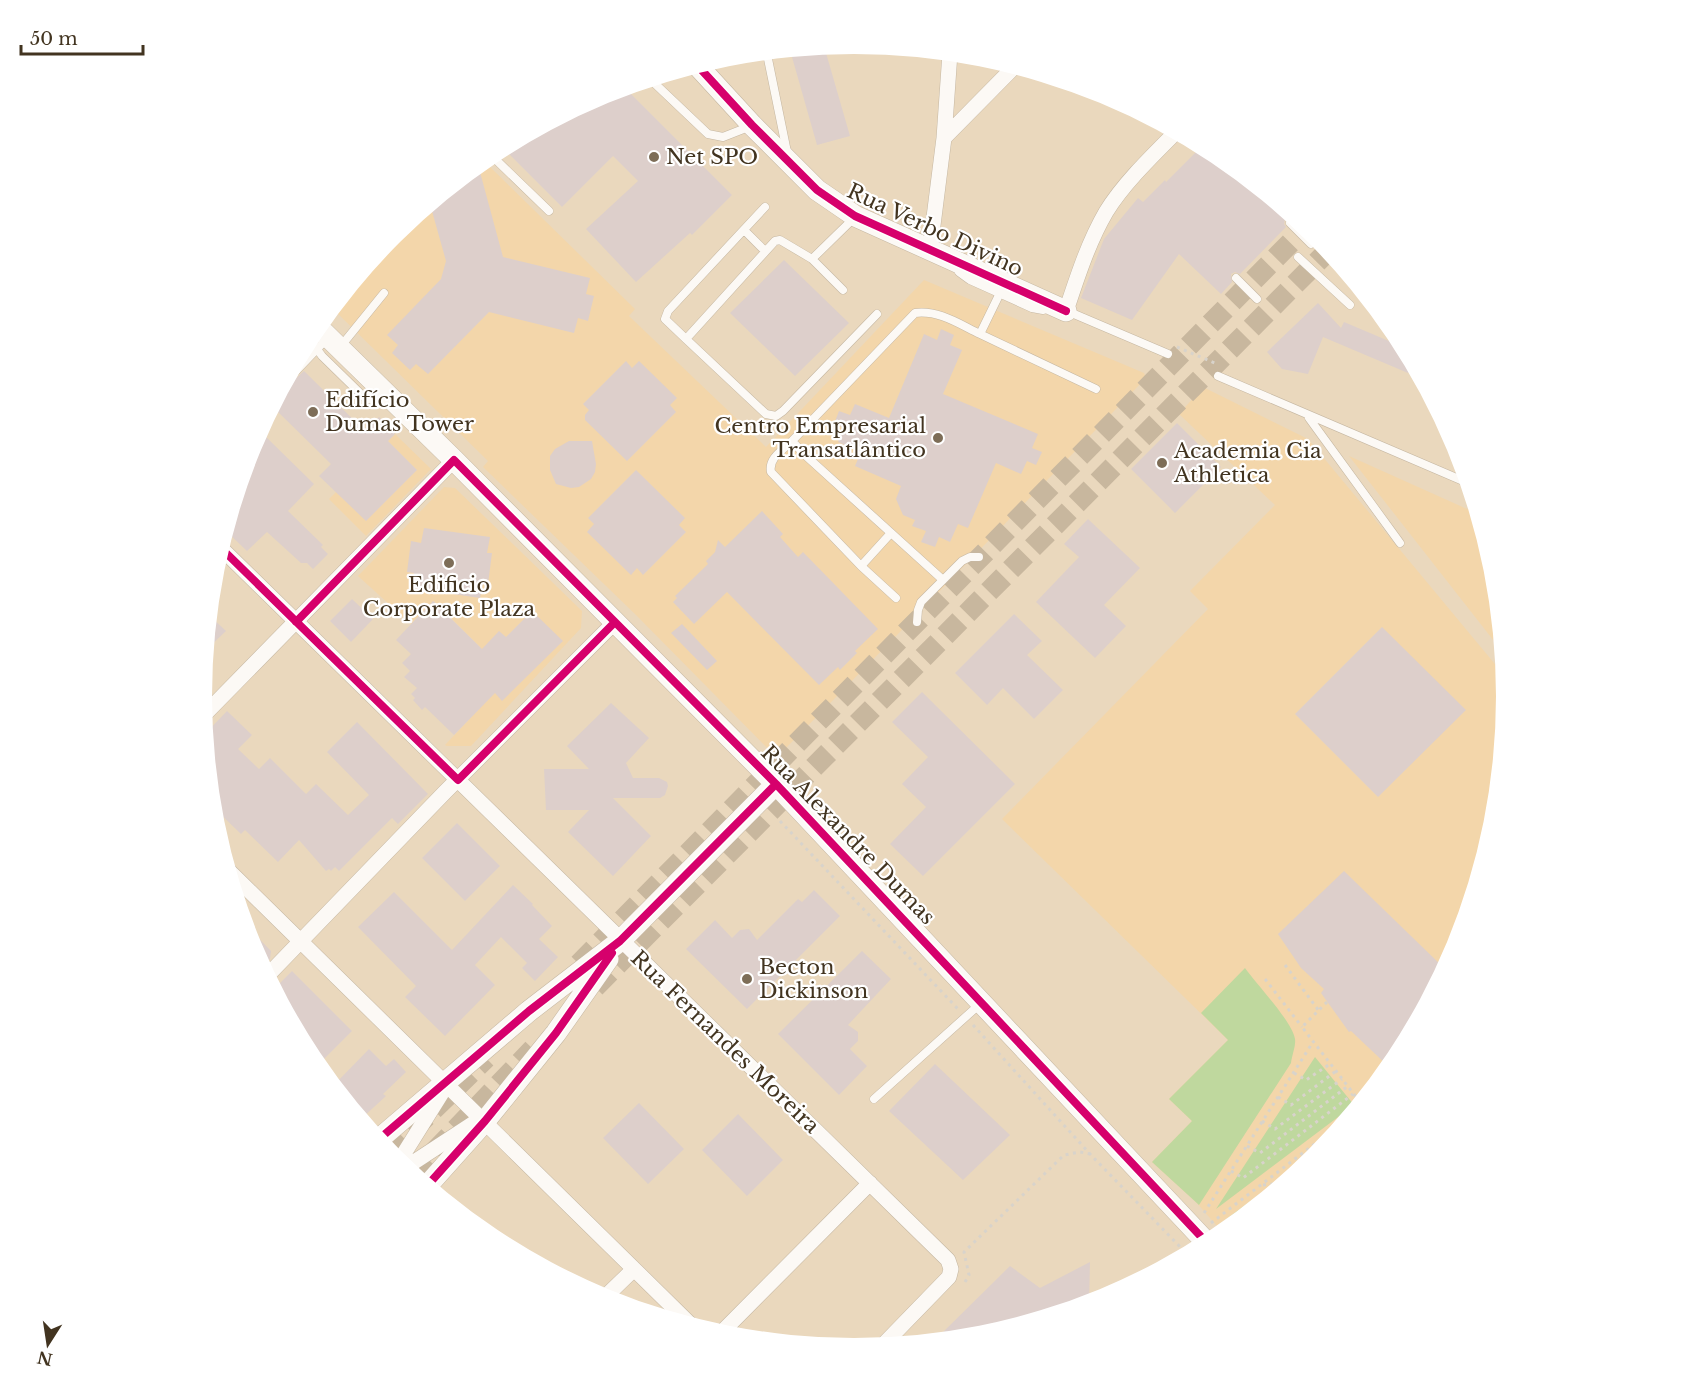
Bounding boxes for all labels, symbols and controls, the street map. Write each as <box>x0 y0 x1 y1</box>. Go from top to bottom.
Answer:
scale bar <box>21 18 142 56</box>
text: 50 m <box>30 28 78 50</box>
place label: Net SPO <box>666 144 758 170</box>
marker: Net SPO <box>647 150 661 164</box>
street label: Rua Verbo Divino <box>843 178 1027 282</box>
place label: Edifício Dumas Tower <box>325 387 474 437</box>
marker: Edifício Dumas Tower <box>306 405 320 419</box>
place label: Centro Empresarial Transatlântico <box>715 413 926 463</box>
marker: Centro Empresarial Transatlântico <box>931 431 945 445</box>
place label: Academia Cia Athletica <box>1173 438 1322 488</box>
marker: Academia Cia Athletica <box>1155 456 1169 470</box>
marker: Edificio Corporate Plaza <box>442 556 456 570</box>
place label: Edificio Corporate Plaza <box>363 572 536 622</box>
street label: Rua Alexandre Dumas <box>755 740 941 930</box>
street label: Rua Fernandes Moreira <box>625 945 825 1139</box>
place label: Becton Dickinson <box>759 954 868 1004</box>
marker: Becton Dickinson <box>740 972 754 986</box>
north arrow <box>18 1314 78 1374</box>
text: N <box>35 1347 54 1370</box>

